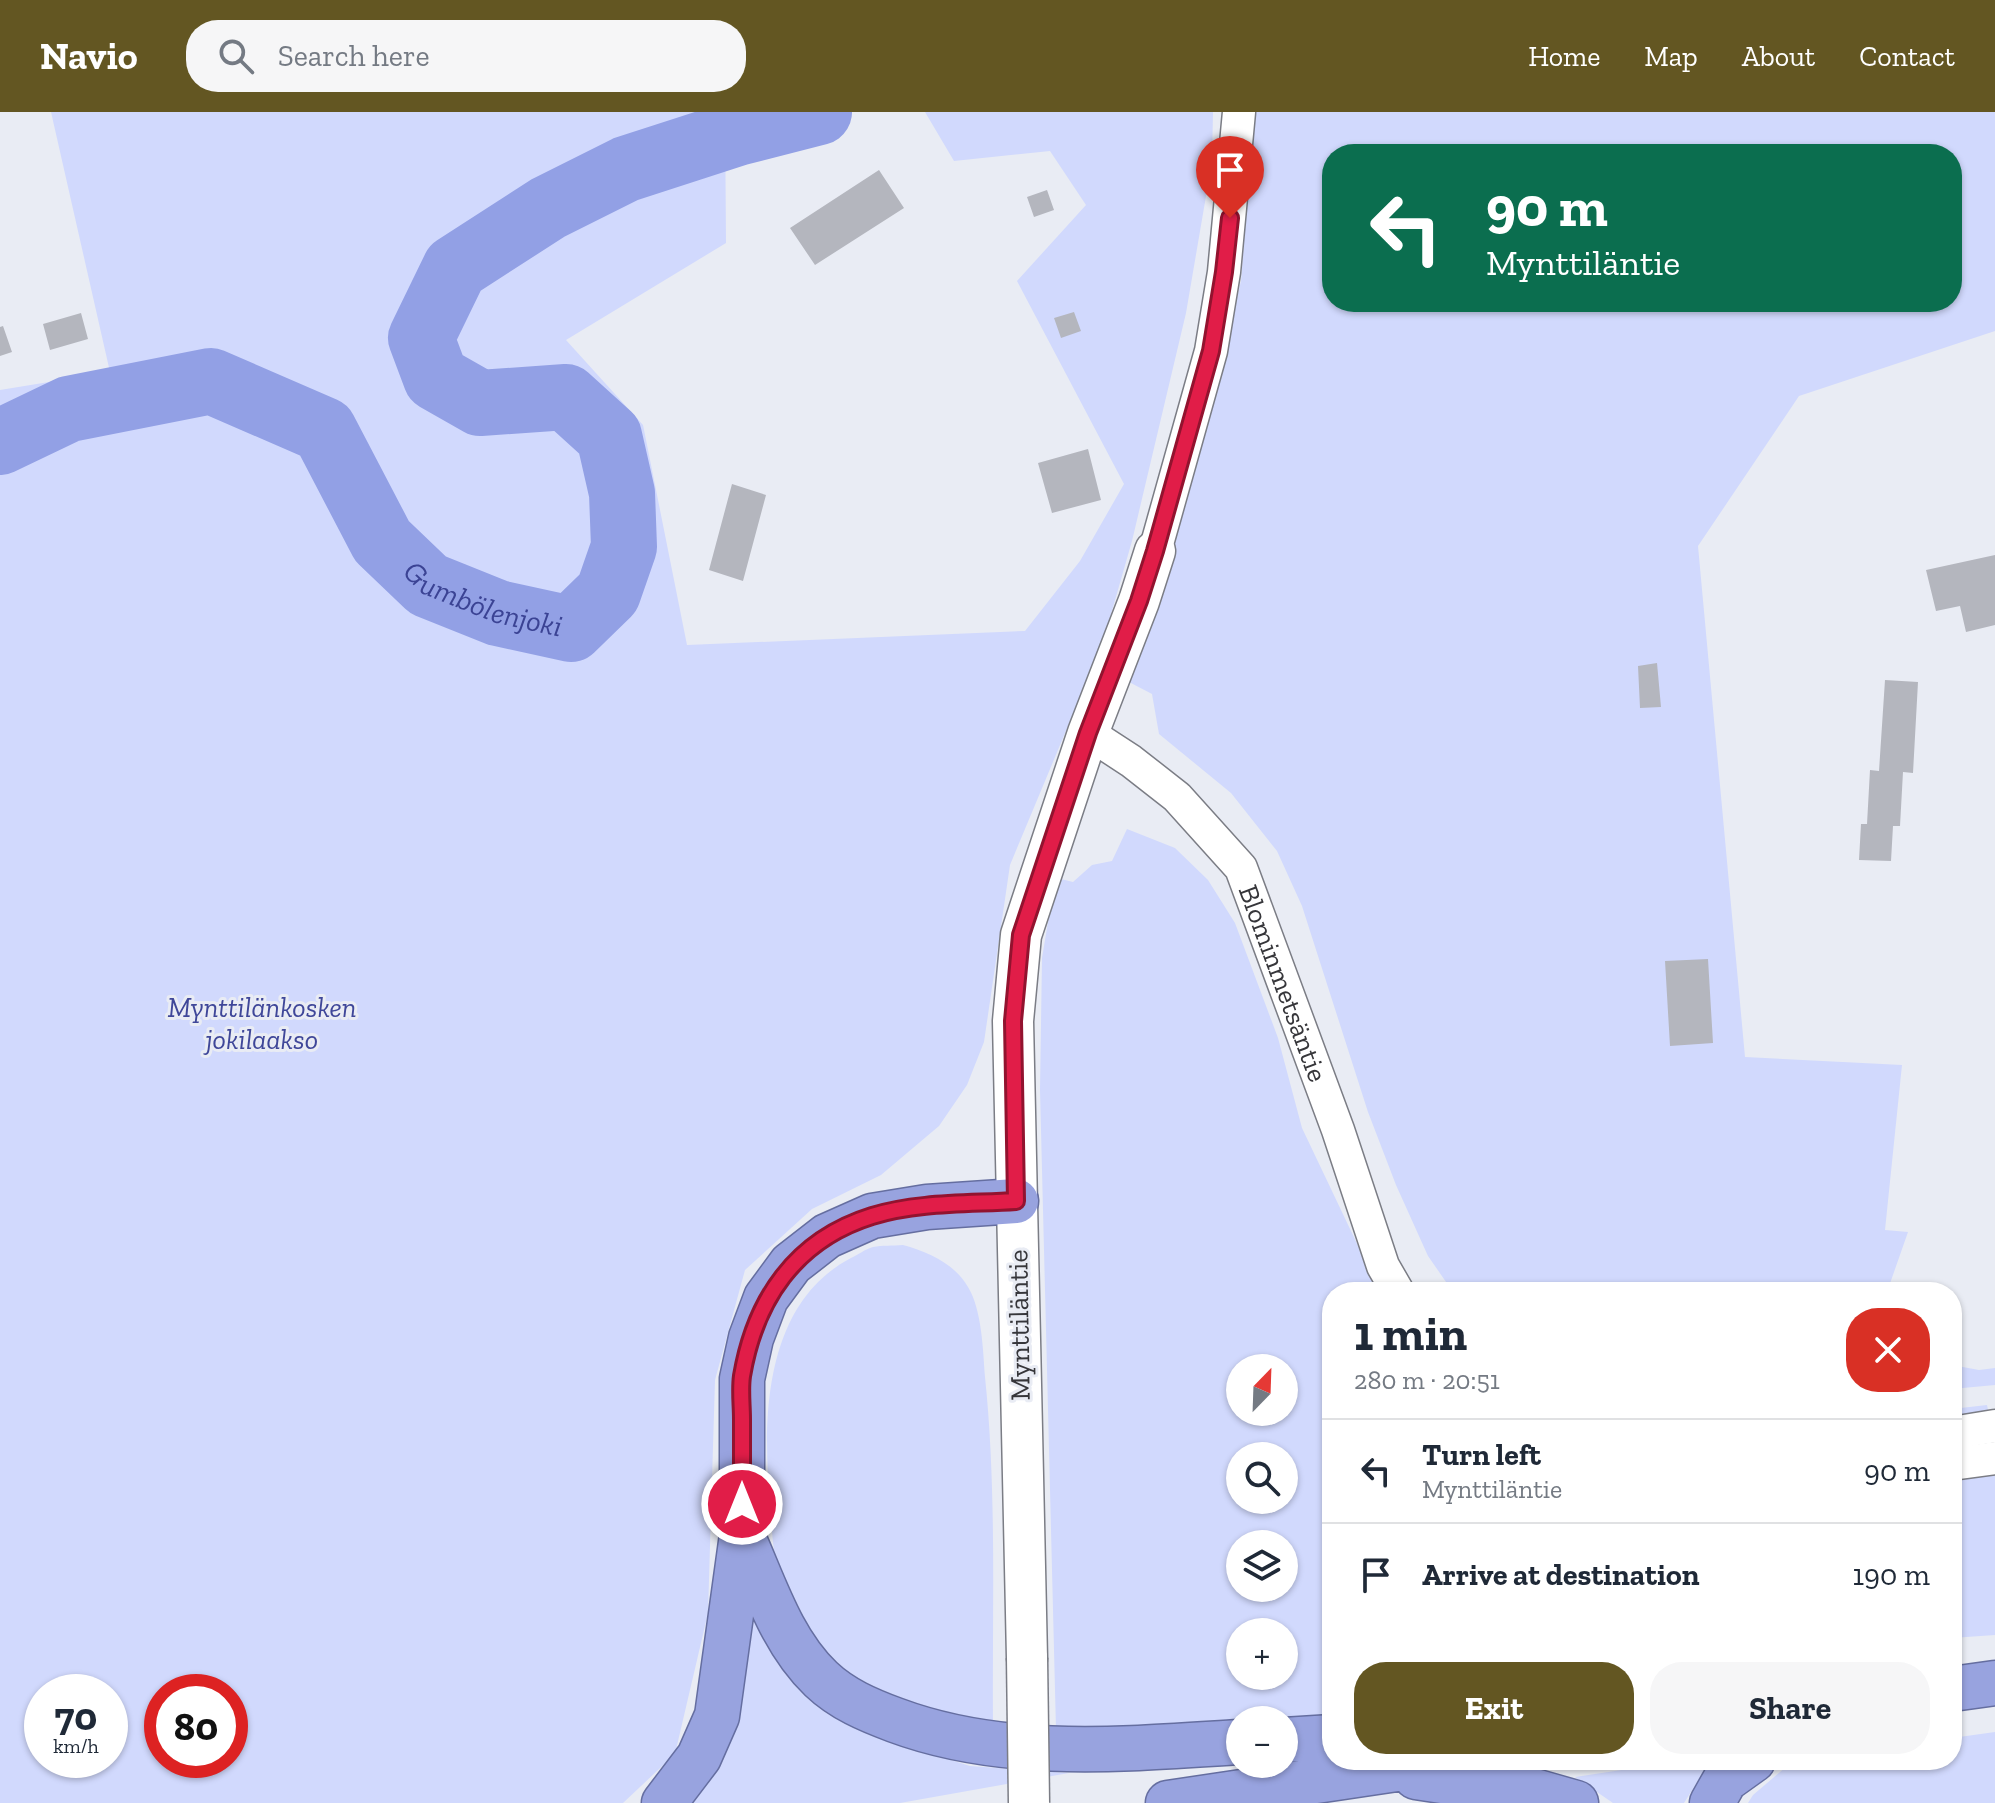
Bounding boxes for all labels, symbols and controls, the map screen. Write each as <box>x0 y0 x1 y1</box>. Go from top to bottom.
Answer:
search box <box>186 20 746 92</box>
text: Navio <box>40 33 138 79</box>
icon: search <box>214 34 258 78</box>
text: Search here <box>278 38 430 74</box>
text: Home <box>1528 40 1600 73</box>
text: Map <box>1644 40 1698 73</box>
text: About <box>1742 40 1815 73</box>
text: Contact <box>1859 40 1955 73</box>
pin <box>1196 136 1264 218</box>
icon: arrive <box>1208 148 1252 192</box>
text: 90 m <box>1486 173 1608 240</box>
icon: left <box>1354 176 1458 280</box>
text: Mynttiläntie <box>1486 241 1680 284</box>
water label: Gumbölenjoki <box>396 553 566 645</box>
street label: Blominmetsäntie <box>1232 880 1335 1086</box>
park label: Mynttilänkosken jokilaakso <box>168 991 356 1056</box>
street label: Mynttiläntie <box>1001 1249 1037 1401</box>
text: 1 min <box>1354 1305 1467 1362</box>
button: close <box>1846 1308 1930 1392</box>
north arrow <box>1226 1354 1298 1426</box>
map controls <box>1226 1354 1298 1778</box>
text: 280 m · 20:51 <box>1354 1364 1500 1396</box>
text: Turn left <box>1422 1437 1541 1473</box>
button: search <box>1226 1442 1298 1514</box>
icon: left <box>1354 1449 1398 1493</box>
text: 90 m <box>1864 1453 1930 1489</box>
position arrow <box>700 1462 784 1546</box>
text: Mynttiläntie <box>1422 1473 1562 1505</box>
button: layers <box>1226 1530 1298 1602</box>
icon: arrive <box>1354 1553 1398 1597</box>
text: Arrive at destination <box>1422 1557 1699 1593</box>
text: 190 m <box>1853 1557 1930 1593</box>
button: + <box>1226 1618 1298 1690</box>
button: Exit <box>1354 1662 1634 1754</box>
button: Share <box>1650 1662 1930 1754</box>
speed limit sign: 80 <box>144 1674 248 1778</box>
text: 70 <box>55 1692 97 1740</box>
button: − <box>1226 1706 1298 1778</box>
text: km/h <box>53 1734 99 1758</box>

